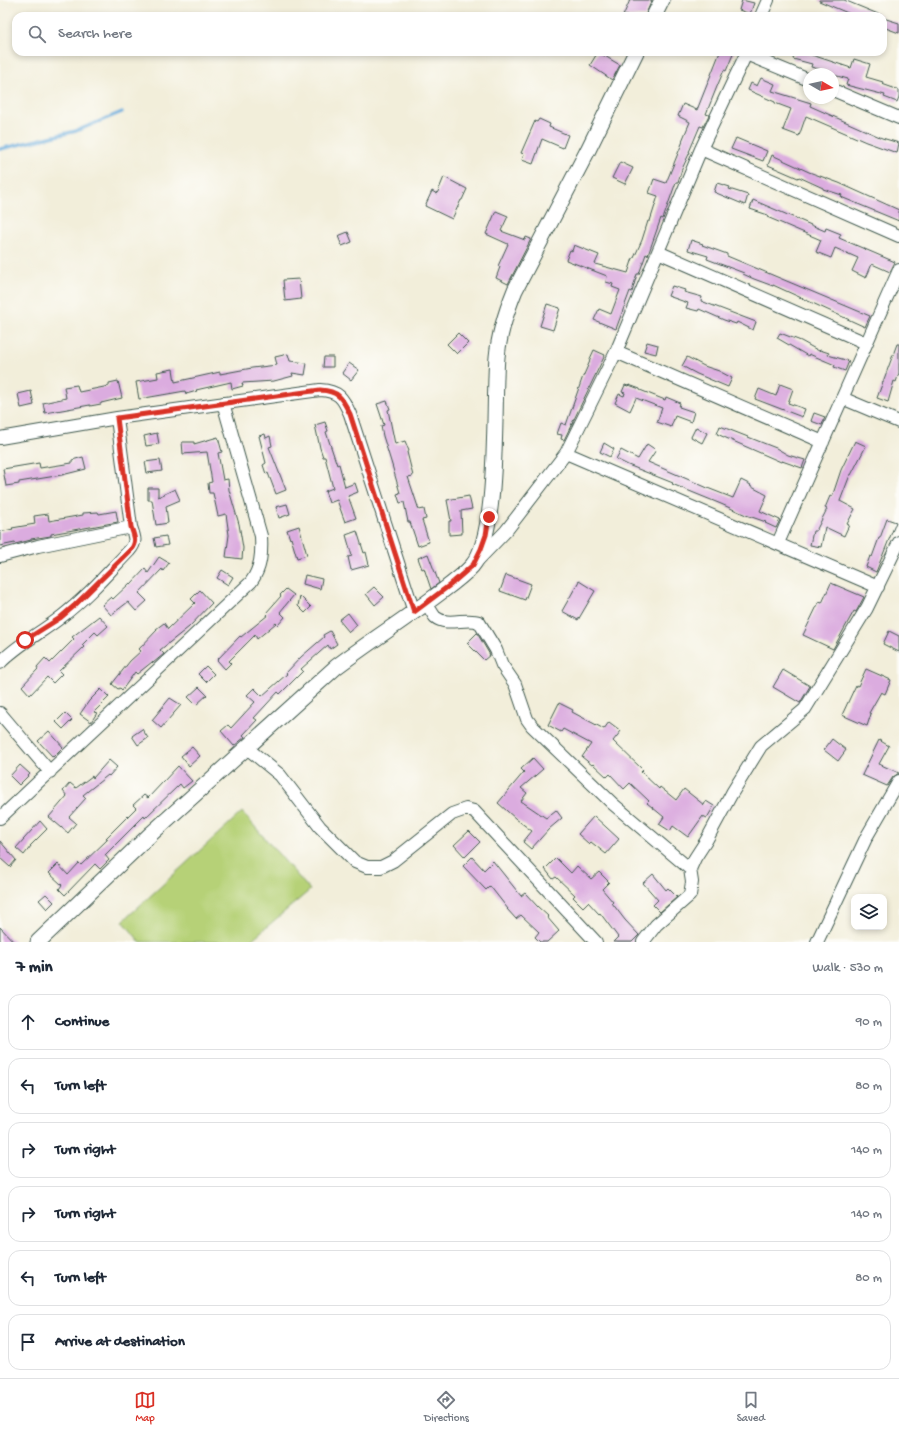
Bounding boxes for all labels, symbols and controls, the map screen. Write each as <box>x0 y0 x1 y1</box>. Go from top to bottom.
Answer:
search box <box>12 12 887 56</box>
icon: search <box>26 23 48 45</box>
text: Search here <box>58 25 132 43</box>
north arrow <box>803 68 839 104</box>
route end <box>480 508 498 526</box>
route start <box>16 631 34 649</box>
map controls <box>851 894 887 930</box>
button: layers <box>851 894 887 930</box>
text: 7 min <box>16 958 53 978</box>
text: Walk · 530 m <box>813 961 883 976</box>
icon: ahead <box>17 1011 39 1033</box>
text: Continue <box>55 1013 109 1031</box>
text: 90 m <box>856 1015 882 1030</box>
icon: left <box>17 1075 39 1097</box>
text: Turn left <box>55 1077 106 1095</box>
text: 80 m <box>855 1079 882 1094</box>
icon: right <box>17 1139 39 1161</box>
text: Turn right <box>55 1141 115 1159</box>
text: 140 m <box>851 1143 882 1158</box>
icon: right <box>17 1203 39 1225</box>
text: Turn right <box>55 1205 115 1223</box>
text: 140 m <box>851 1207 882 1222</box>
icon: left <box>17 1267 39 1289</box>
text: Turn left <box>55 1269 106 1287</box>
text: 80 m <box>855 1271 882 1286</box>
icon: arrive <box>17 1331 39 1353</box>
text: Arrive at destination <box>55 1333 185 1351</box>
tab: Map <box>134 1389 156 1425</box>
tab: Directions <box>424 1389 469 1425</box>
tab: Saved <box>737 1389 765 1425</box>

